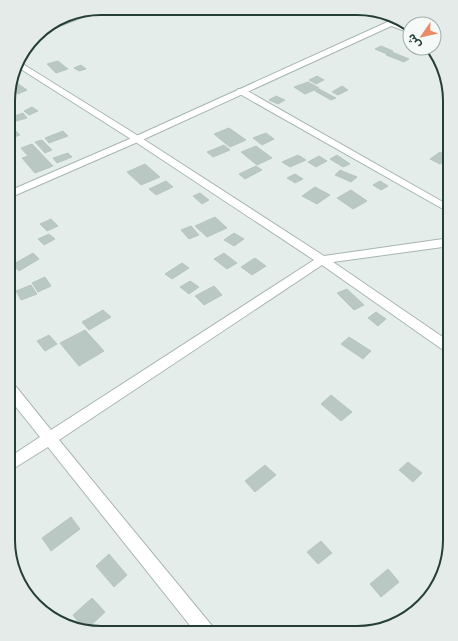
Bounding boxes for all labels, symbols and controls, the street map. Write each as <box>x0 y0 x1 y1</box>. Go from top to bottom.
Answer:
north arrow <box>402 16 442 56</box>
text: ش <box>404 31 424 52</box>

